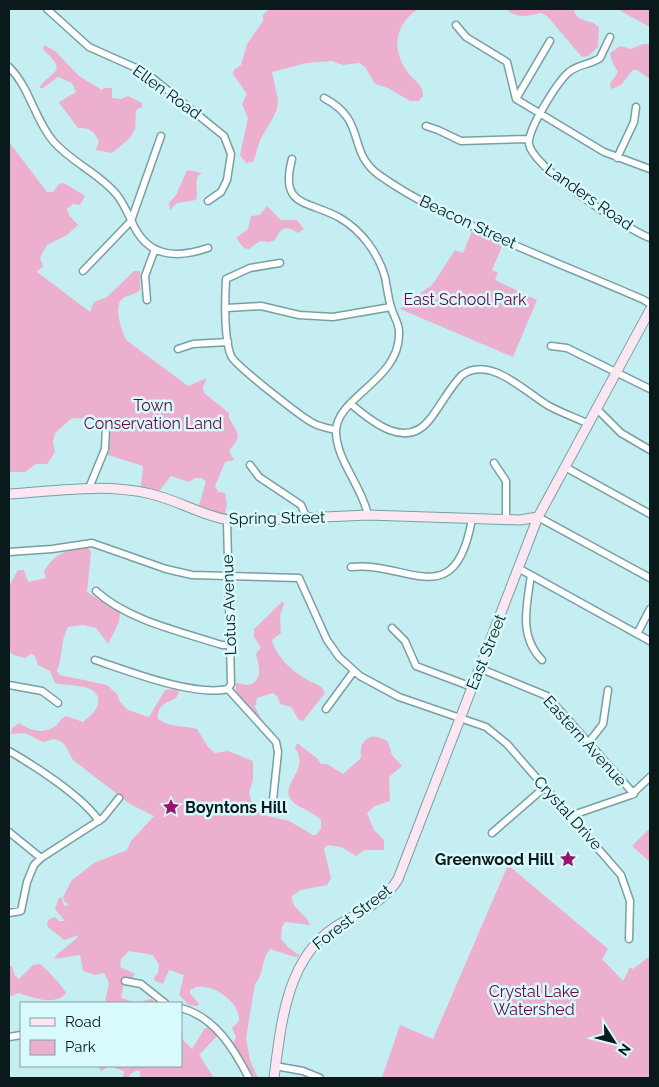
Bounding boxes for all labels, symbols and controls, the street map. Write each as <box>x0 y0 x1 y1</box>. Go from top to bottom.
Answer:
street label: Ellen Road <box>129 61 205 123</box>
street label: Landers Road <box>542 160 636 234</box>
street label: Beacon Street <box>417 191 520 253</box>
park label: East School Park <box>403 290 527 309</box>
park label: Town Conservation Land <box>84 396 222 433</box>
street label: Spring Street <box>229 508 326 528</box>
street label: Lotus Avenue <box>218 554 240 656</box>
street label: East Street <box>462 611 510 693</box>
street label: Eastern Avenue <box>539 692 631 790</box>
street label: Crystal Drive <box>530 772 606 854</box>
place icon: Boyntons Hill <box>161 797 181 817</box>
place label: Boyntons Hill <box>185 798 288 817</box>
place icon: Greenwood Hill <box>558 849 578 869</box>
place label: Greenwood Hill <box>435 850 555 869</box>
street label: Forest Street <box>309 880 396 954</box>
park label: Crystal Lake Watershed <box>489 982 579 1019</box>
legend <box>20 1002 182 1067</box>
text: Road <box>65 1013 101 1031</box>
north arrow <box>589 1017 639 1067</box>
text: Park <box>65 1038 96 1056</box>
text: N <box>615 1041 634 1059</box>

